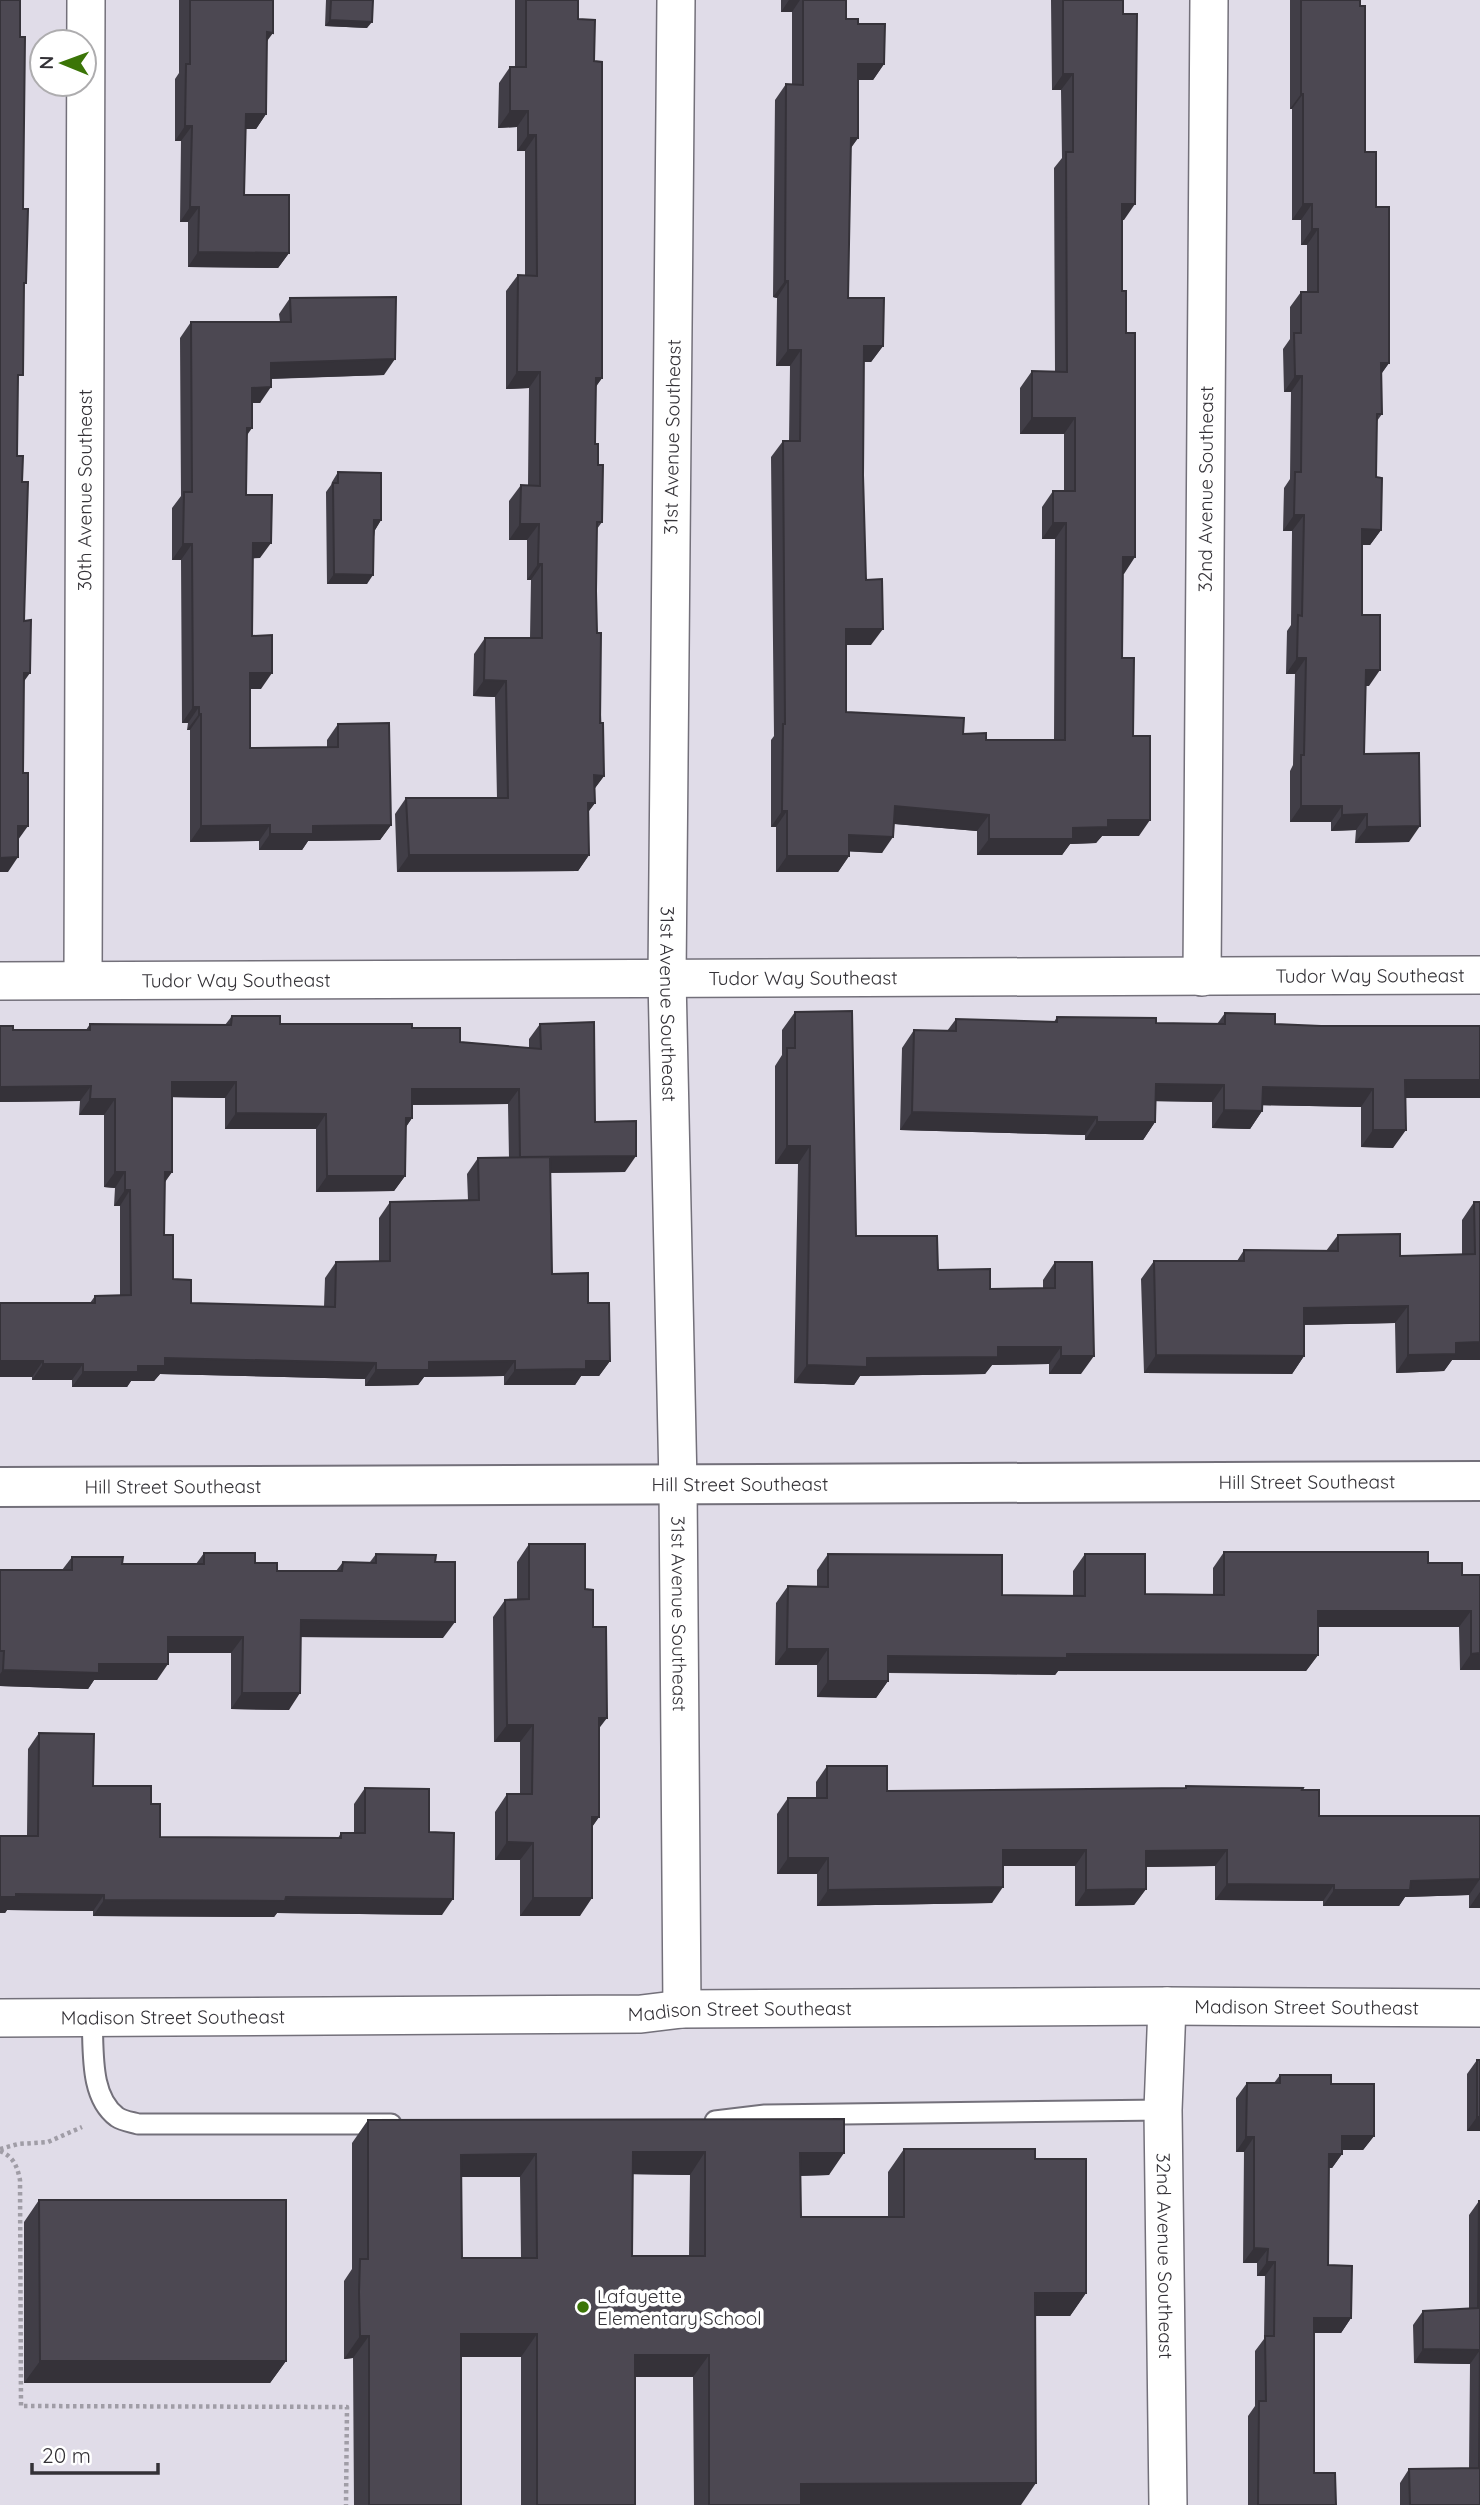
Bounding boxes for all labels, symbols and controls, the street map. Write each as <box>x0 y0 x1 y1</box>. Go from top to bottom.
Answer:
north arrow <box>28 28 98 98</box>
text: N <box>34 56 58 70</box>
street label: 31st Avenue Southeast <box>658 339 686 535</box>
street label: 32nd Avenue Southeast <box>1193 386 1218 592</box>
street label: 30th Avenue Southeast <box>72 389 97 591</box>
street label: 31st Avenue Southeast <box>655 906 682 1102</box>
street label: Tudor Way Southeast <box>1275 963 1465 988</box>
street label: Tudor Way Southeast <box>708 965 898 990</box>
street label: Tudor Way Southeast <box>141 968 331 992</box>
street label: Hill Street Southeast <box>1219 1469 1395 1494</box>
street label: Hill Street Southeast <box>652 1472 828 1496</box>
street label: Hill Street Southeast <box>85 1474 261 1499</box>
street label: 31st Avenue Southeast <box>666 1516 692 1712</box>
street label: Madison Street Southeast <box>1194 1994 1419 2020</box>
street label: Madison Street Southeast <box>628 1996 852 2026</box>
street label: Madison Street Southeast <box>61 2004 285 2030</box>
street label: 32nd Avenue Southeast <box>1152 2153 1178 2359</box>
place label: Lafayette Elementary School <box>597 2284 762 2330</box>
marker: Lafayette Elementary School <box>575 2299 591 2315</box>
scale bar <box>32 2432 158 2476</box>
text: 20 m <box>42 2442 91 2468</box>

